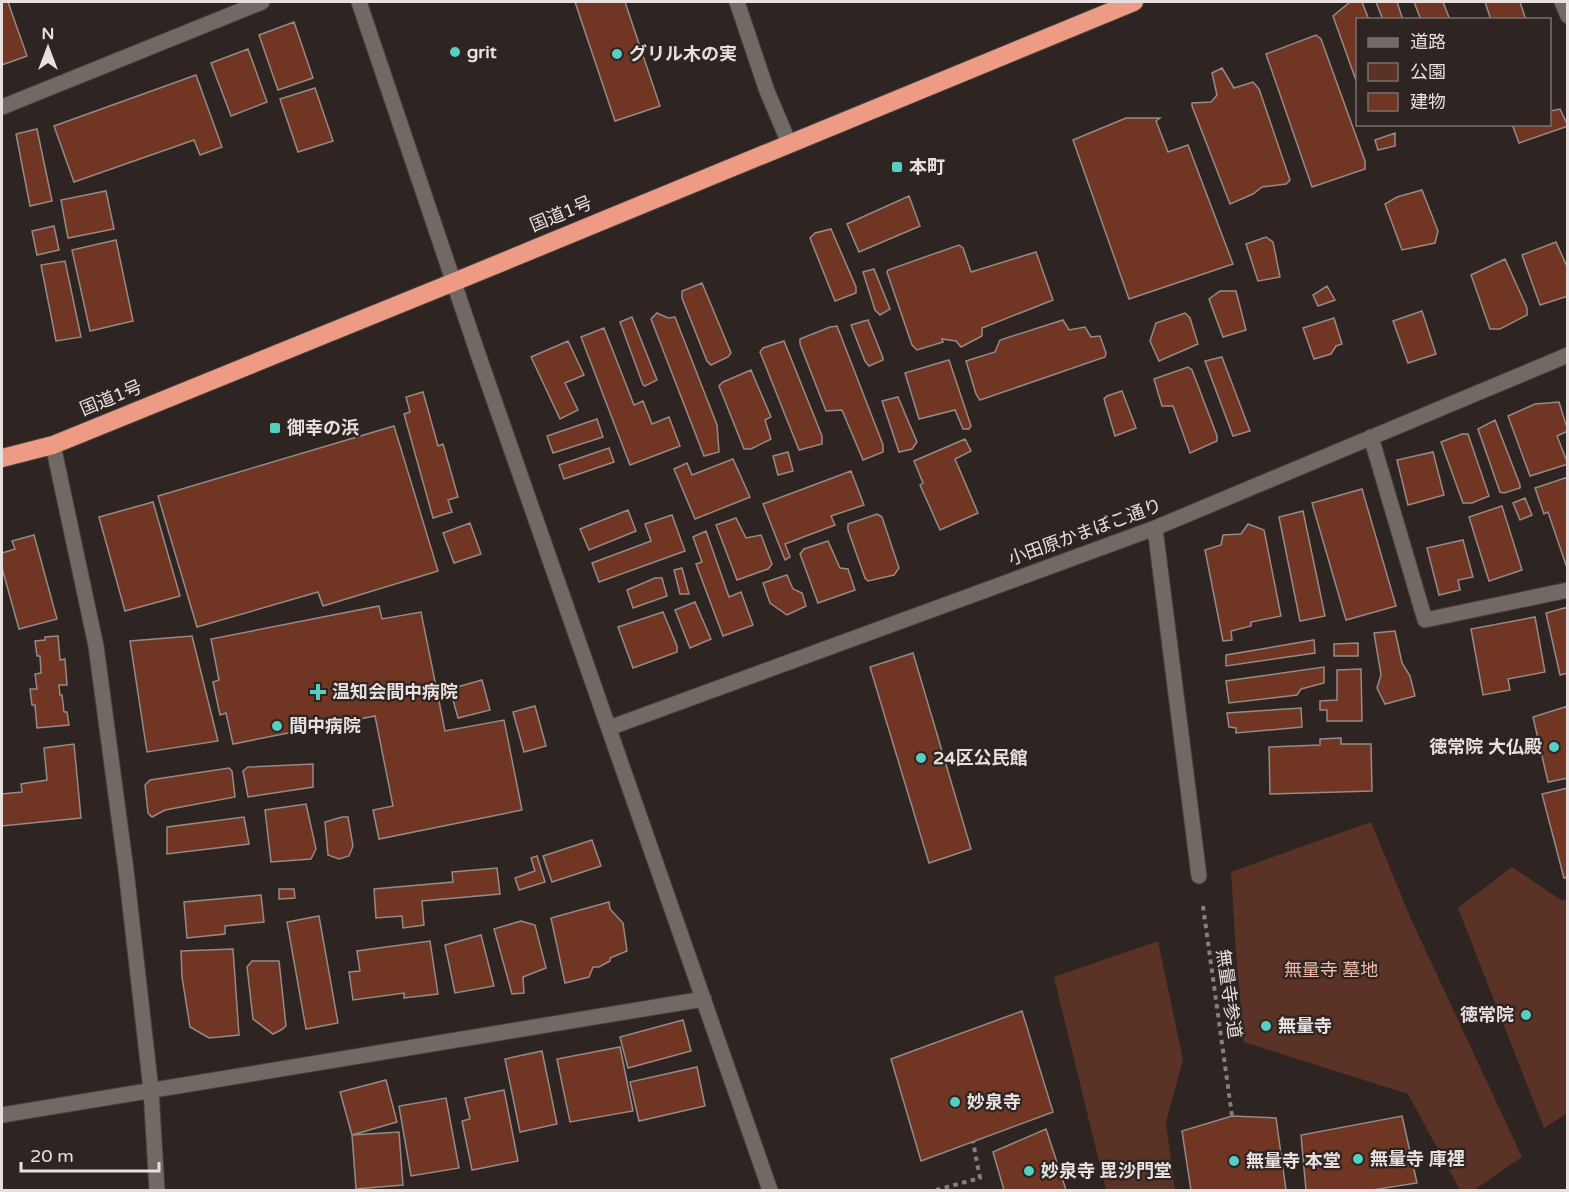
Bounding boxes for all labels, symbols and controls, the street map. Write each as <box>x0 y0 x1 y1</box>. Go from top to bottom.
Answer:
north arrow <box>18 18 78 78</box>
legend <box>1356 18 1551 126</box>
text: N <box>42 24 54 44</box>
text: 道路 <box>1410 31 1446 53</box>
place label: grit <box>467 41 497 63</box>
place label: グリル木の実 <box>629 43 737 65</box>
marker: grit <box>448 45 462 59</box>
marker: グリル木の実 <box>610 47 624 61</box>
text: 公園 <box>1410 61 1446 83</box>
text: 建物 <box>1410 91 1446 113</box>
place label: 本町 <box>909 156 945 178</box>
marker: 本町 <box>890 160 904 174</box>
street label: 国道1号 <box>527 192 595 236</box>
street label: 国道1号 <box>77 376 145 420</box>
place label: 御幸の浜 <box>286 417 359 439</box>
marker: 御幸の浜 <box>268 421 282 435</box>
street label: 小田原かまぼこ通り <box>1005 494 1165 570</box>
place label: 温知会間中病院 <box>332 681 458 703</box>
marker: 温知会間中病院 <box>309 683 327 701</box>
place label: 間中病院 <box>289 715 361 737</box>
marker: 間中病院 <box>270 719 284 733</box>
place label: 徳常院 大仏殿 <box>1429 736 1542 758</box>
marker: 徳常院 大仏殿 <box>1547 740 1561 754</box>
place label: 24区公民館 <box>933 747 1028 769</box>
marker: 24区公民館 <box>914 751 928 765</box>
street label: 無量寺参道 <box>1212 948 1246 1040</box>
park label: 無量寺 墓地 <box>1284 959 1378 981</box>
place label: 徳常院 <box>1460 1004 1514 1026</box>
marker: 徳常院 <box>1519 1008 1533 1022</box>
place label: 無量寺 <box>1278 1015 1332 1037</box>
marker: 無量寺 <box>1259 1019 1273 1033</box>
place label: 妙泉寺 <box>967 1091 1021 1113</box>
marker: 妙泉寺 <box>948 1095 962 1109</box>
scale bar <box>21 1135 159 1173</box>
text: 20 m <box>30 1145 74 1167</box>
place label: 無量寺 庫裡 <box>1370 1148 1465 1170</box>
place label: 無量寺 本堂 <box>1246 1150 1341 1172</box>
marker: 無量寺 庫裡 <box>1351 1152 1365 1166</box>
marker: 無量寺 本堂 <box>1227 1154 1241 1168</box>
place label: 妙泉寺 毘沙門堂 <box>1041 1160 1172 1182</box>
marker: 妙泉寺 毘沙門堂 <box>1022 1164 1036 1178</box>

